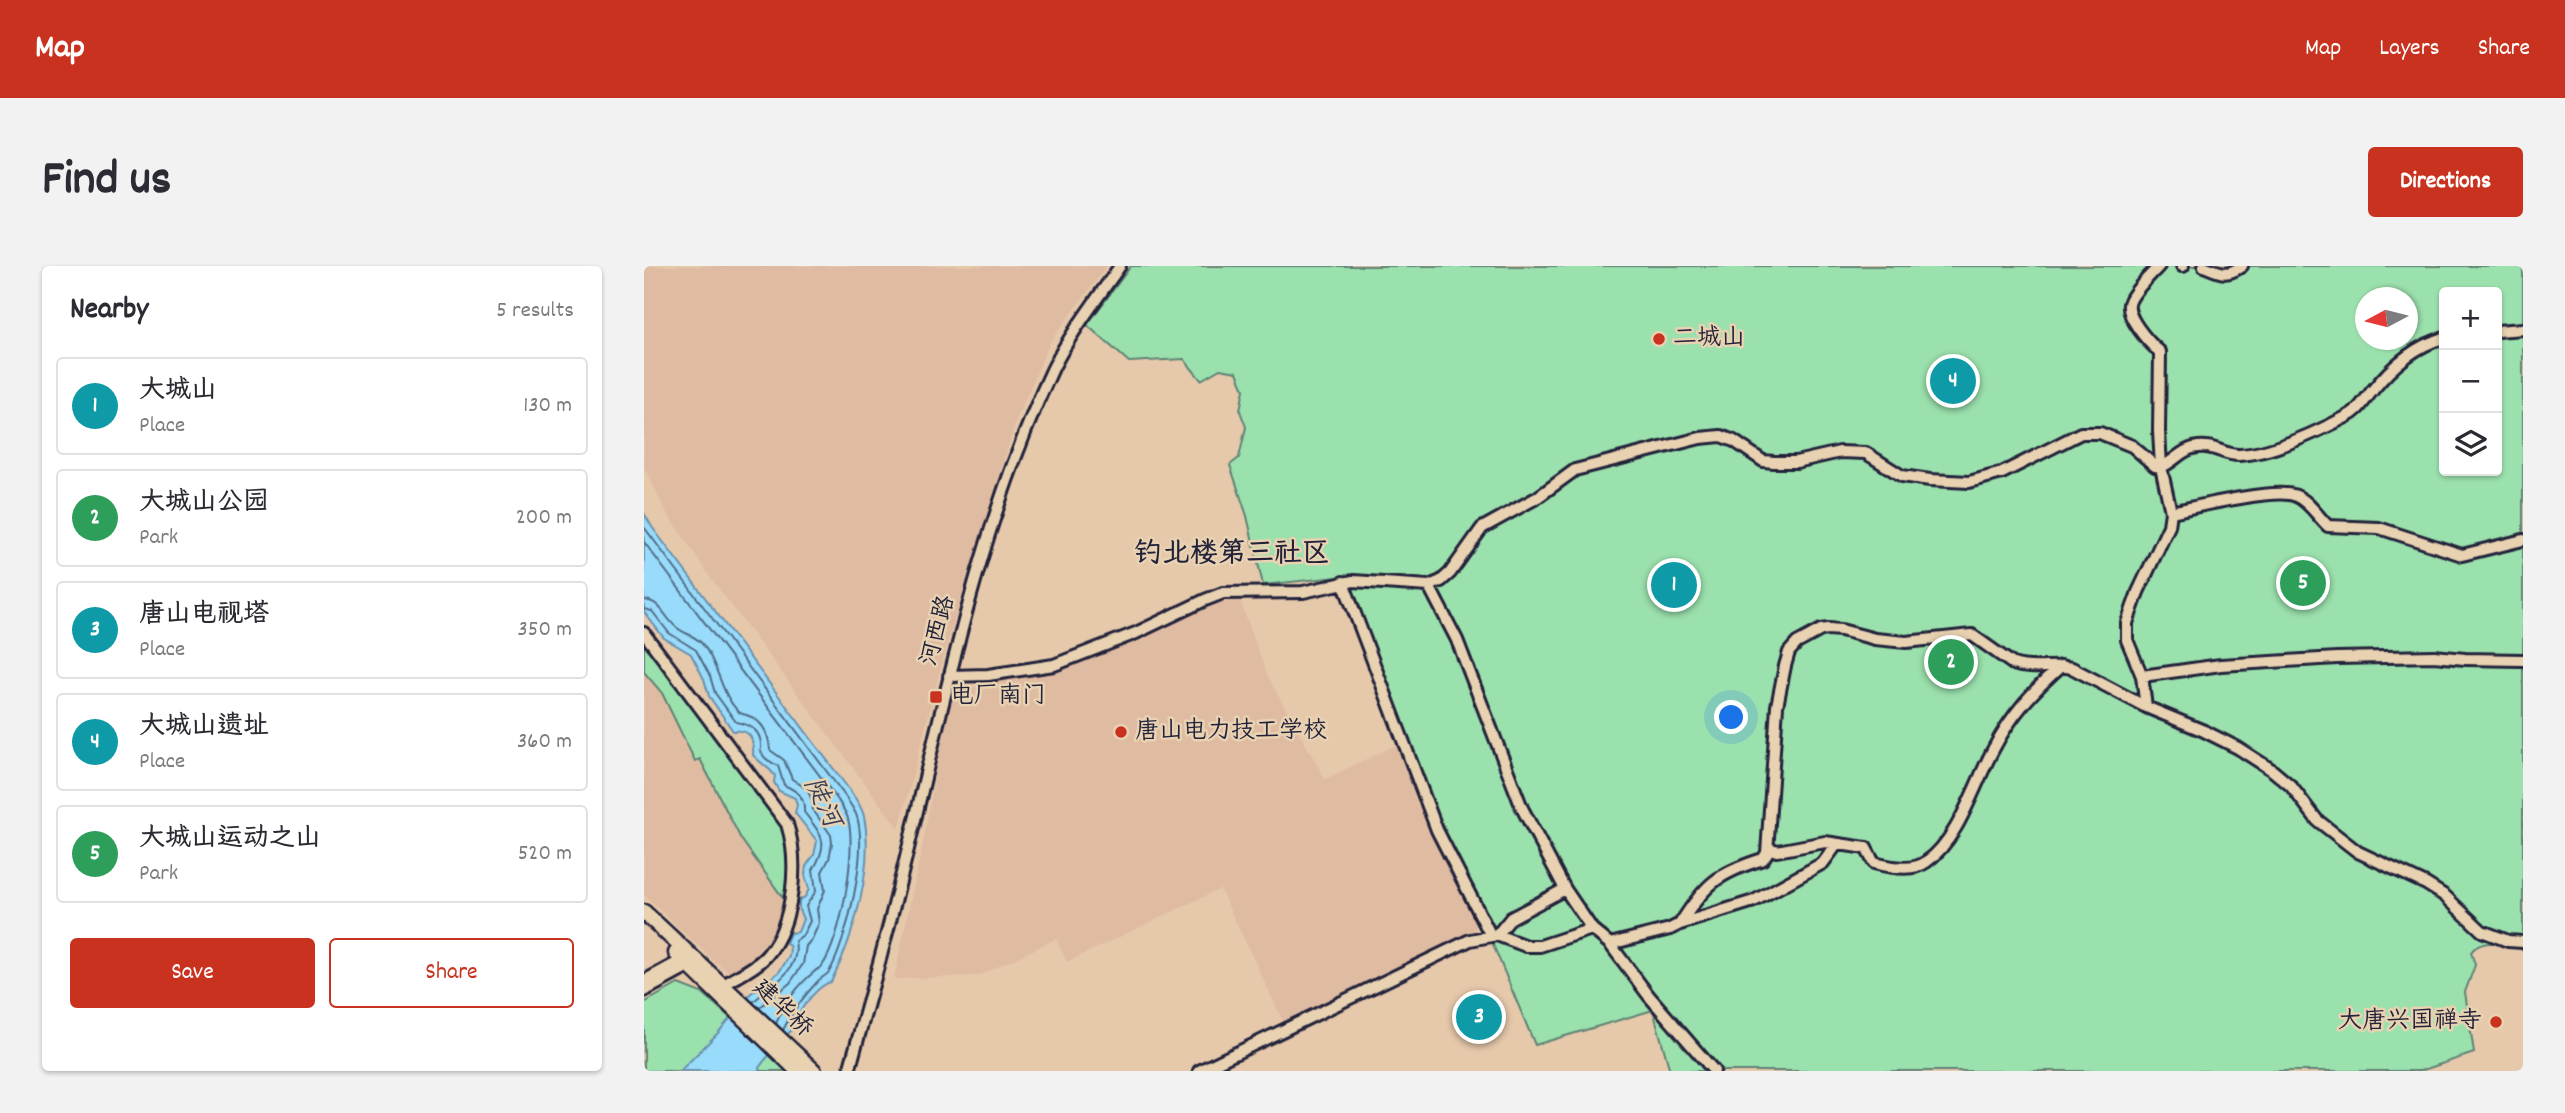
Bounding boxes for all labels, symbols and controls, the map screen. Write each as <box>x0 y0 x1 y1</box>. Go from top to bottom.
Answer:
text: Map <box>35 26 85 73</box>
text: Map <box>2305 32 2341 66</box>
text: Layers <box>2379 32 2440 66</box>
text: Share <box>2478 32 2530 66</box>
text: Find us <box>42 147 171 217</box>
button: Directions <box>2368 147 2523 217</box>
north arrow <box>2355 287 2418 350</box>
map controls <box>2439 287 2502 476</box>
button: + <box>2439 287 2502 350</box>
text: Nearby <box>70 290 148 333</box>
text: 5 results <box>496 295 574 328</box>
place label: 二城山 <box>1673 322 1745 356</box>
marker: 二城山 <box>1651 331 1667 347</box>
button: − <box>2439 350 2502 413</box>
pin: 4 <box>1930 355 1976 407</box>
text: 大城山 <box>139 373 217 410</box>
text: 1 <box>92 390 98 423</box>
text: 130 m <box>523 390 572 423</box>
text: Place <box>139 410 185 443</box>
button: layers <box>2439 413 2502 476</box>
text: 大城山公园 <box>139 485 269 522</box>
text: 2 <box>90 502 100 535</box>
text: 200 m <box>516 502 572 535</box>
text: Park <box>139 522 178 555</box>
district label: 钓北楼第三社区 <box>1134 536 1330 576</box>
pin: 5 <box>2280 557 2326 609</box>
pin: 1 <box>1651 559 1697 611</box>
street label: 河西路 <box>913 592 965 670</box>
text: 唐山电视塔 <box>139 597 269 634</box>
text: 3 <box>90 614 100 647</box>
text: 350 m <box>518 614 572 647</box>
text: Place <box>139 634 185 667</box>
pin: 2 <box>1928 636 1974 688</box>
place label: 电厂南门 <box>950 680 1046 714</box>
marker: 电厂南门 <box>928 689 944 705</box>
your location <box>1714 700 1748 734</box>
text: 大城山遗址 <box>139 709 269 746</box>
place label: 唐山电力技工学校 <box>1135 715 1327 749</box>
marker: 唐山电力技工学校 <box>1113 724 1129 740</box>
text: 4 <box>90 726 100 759</box>
text: 360 m <box>517 726 572 759</box>
text: Place <box>139 746 185 779</box>
water label: 陡河 <box>793 772 851 838</box>
text: 大城山运动之山 <box>139 821 321 858</box>
text: 5 <box>90 838 100 871</box>
text: 520 m <box>518 838 572 871</box>
text: Park <box>139 858 178 891</box>
button: Save <box>70 938 315 1008</box>
button: Share <box>329 938 574 1008</box>
street label: 建华桥 <box>744 972 820 1046</box>
pin: 3 <box>1456 991 1502 1043</box>
place label: 大唐兴国禅寺 <box>2338 1005 2482 1039</box>
marker: 大唐兴国禅寺 <box>2488 1014 2504 1030</box>

